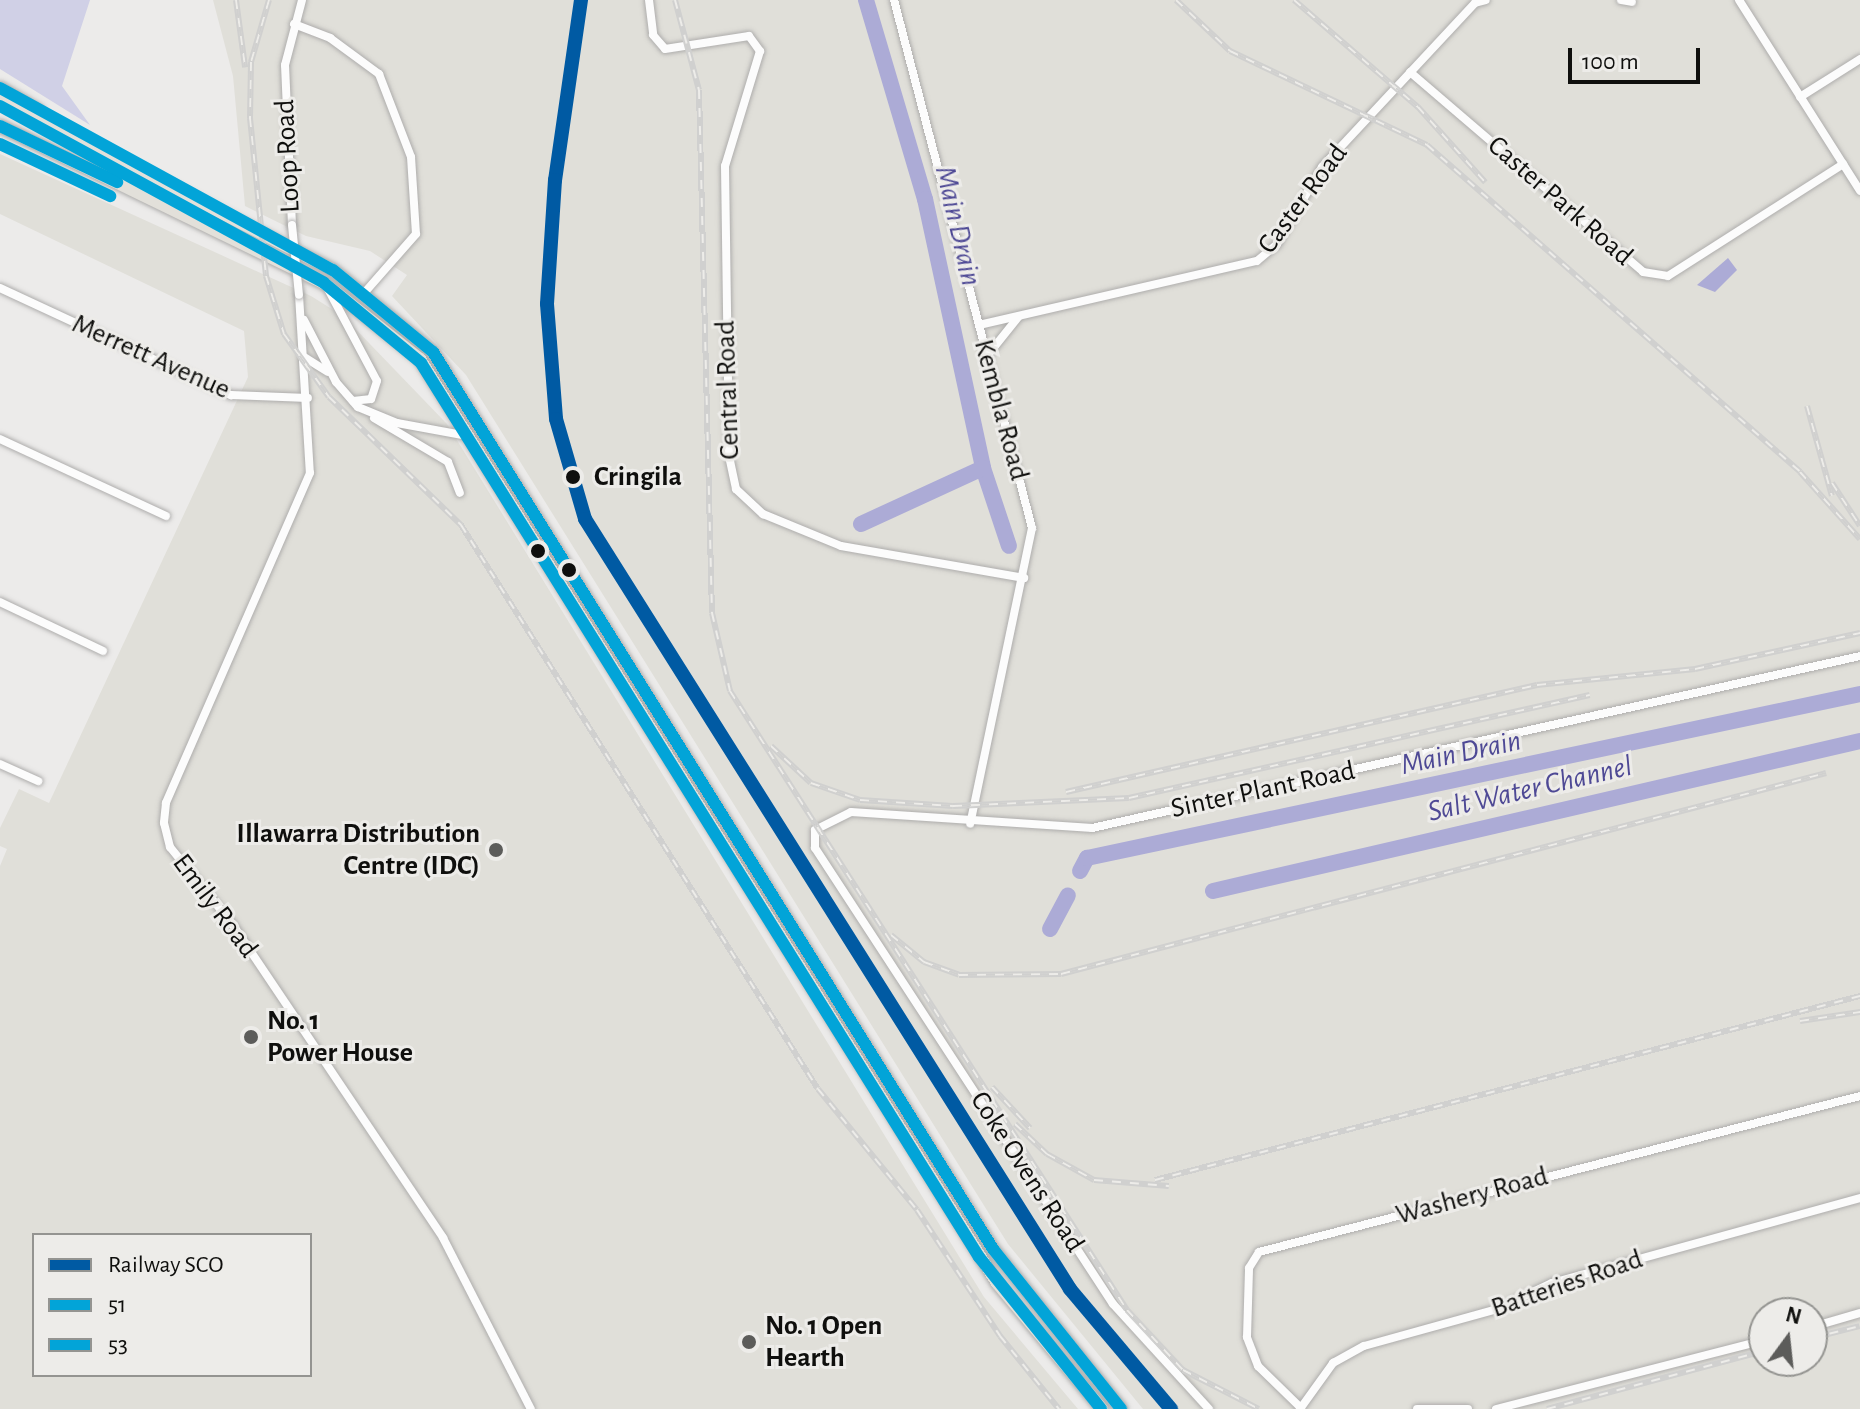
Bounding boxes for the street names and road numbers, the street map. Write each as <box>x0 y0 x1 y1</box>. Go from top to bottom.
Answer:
street label: Loop Road <box>268 99 308 213</box>
street label: Caster Park Road <box>1480 129 1640 273</box>
street label: Caster Road <box>1251 138 1355 260</box>
street label: Merrett Avenue <box>67 307 235 407</box>
street label: Central Road <box>709 320 747 460</box>
street label: Kembla Road <box>966 336 1036 484</box>
street label: Sinter Plant Road <box>1168 754 1358 826</box>
street label: Emily Road <box>165 847 265 965</box>
street label: Coke Ovens Road <box>963 1085 1091 1259</box>
street label: Washery Road <box>1392 1160 1552 1232</box>
street label: Batteries Road <box>1487 1242 1647 1326</box>

